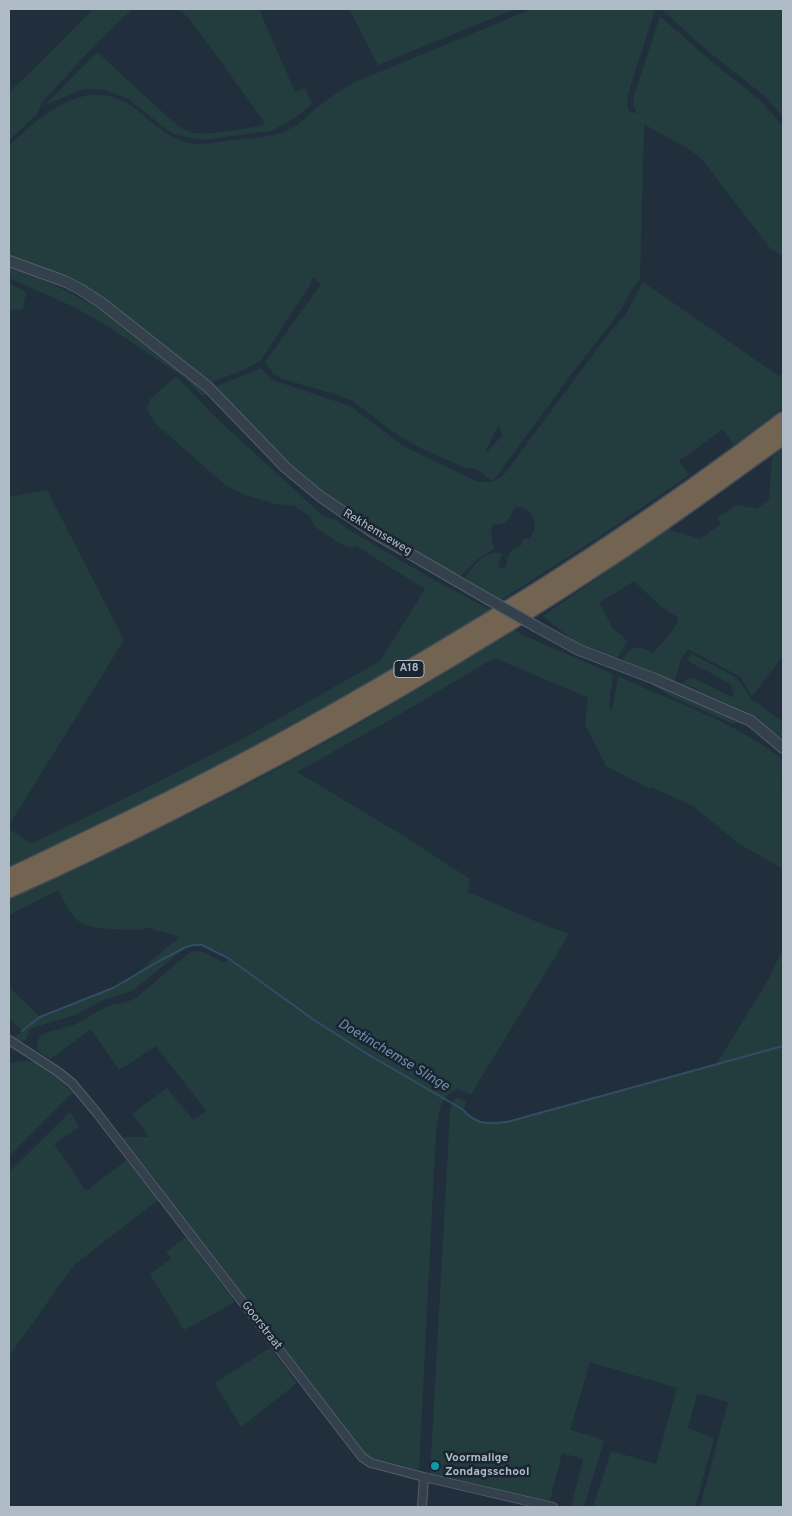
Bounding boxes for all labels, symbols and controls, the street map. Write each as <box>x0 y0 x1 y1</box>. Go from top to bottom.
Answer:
street label: Rekhemseweg <box>340 507 414 559</box>
road number: A18 <box>394 661 424 678</box>
water label: Doetinchemse Slinge <box>334 1016 452 1096</box>
street label: Goorstraat <box>238 1299 284 1353</box>
place label: Voormalige Zondagsschool <box>445 1452 529 1480</box>
marker: Voormalige Zondagsschool <box>429 1460 441 1472</box>

